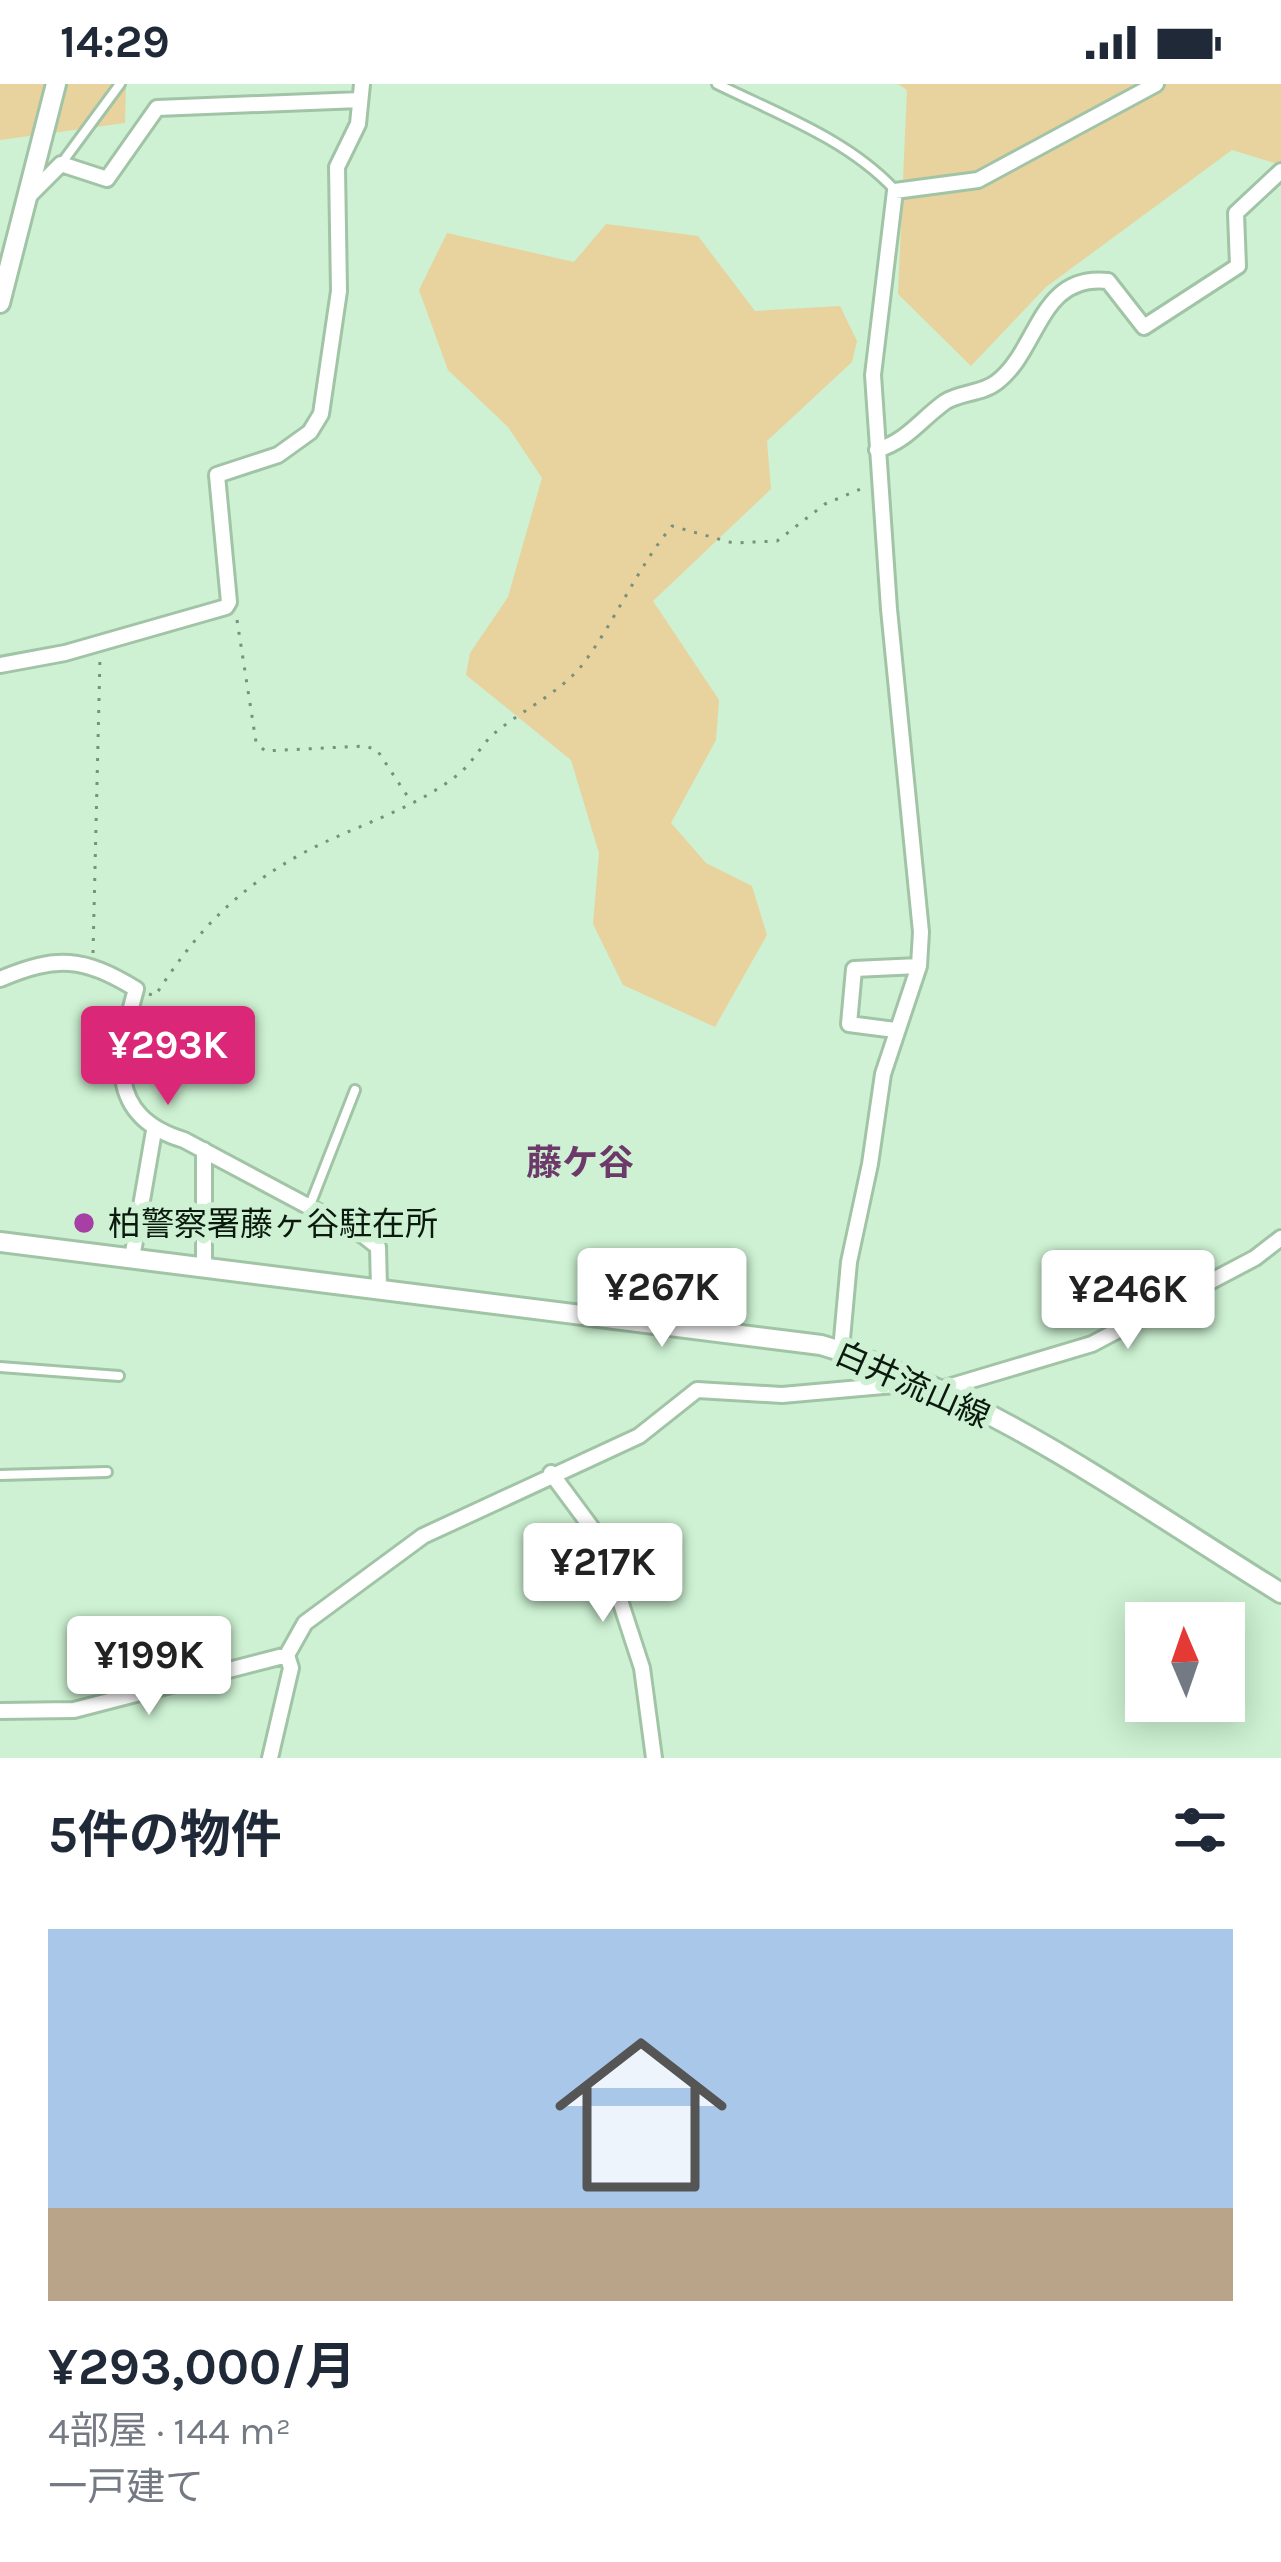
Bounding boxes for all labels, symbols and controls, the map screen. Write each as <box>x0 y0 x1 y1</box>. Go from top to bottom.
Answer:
text: 14:29 <box>60 16 170 68</box>
pin: ¥293K <box>84 1006 252 1108</box>
text: ¥293K <box>108 1022 228 1068</box>
district label: 藤ケ谷 <box>526 1142 634 1184</box>
place label: 柏警察署藤ヶ谷駐在所 <box>108 1205 438 1243</box>
marker: 柏警察署藤ヶ谷駐在所 <box>71 1210 97 1236</box>
pin: ¥267K <box>578 1248 746 1350</box>
pin: ¥246K <box>1044 1250 1212 1352</box>
text: ¥267K <box>604 1264 720 1310</box>
text: ¥246K <box>1069 1266 1187 1312</box>
street label: 白井流山線 <box>829 1334 996 1436</box>
pin: ¥217K <box>519 1523 687 1625</box>
text: ¥217K <box>550 1539 656 1585</box>
north arrow <box>1125 1602 1245 1722</box>
map controls <box>1125 1602 1245 1722</box>
pin: ¥199K <box>65 1616 233 1718</box>
text: ¥199K <box>94 1632 204 1678</box>
icon: filters <box>1167 1797 1233 1863</box>
text: 5件の物件 <box>48 1805 282 1865</box>
icon: home <box>533 2007 749 2223</box>
text: ¥293,000/月 <box>48 2337 356 2397</box>
text: 4部屋 · 144 m² <box>48 2408 291 2454</box>
text: 一戸建て <box>48 2464 204 2510</box>

